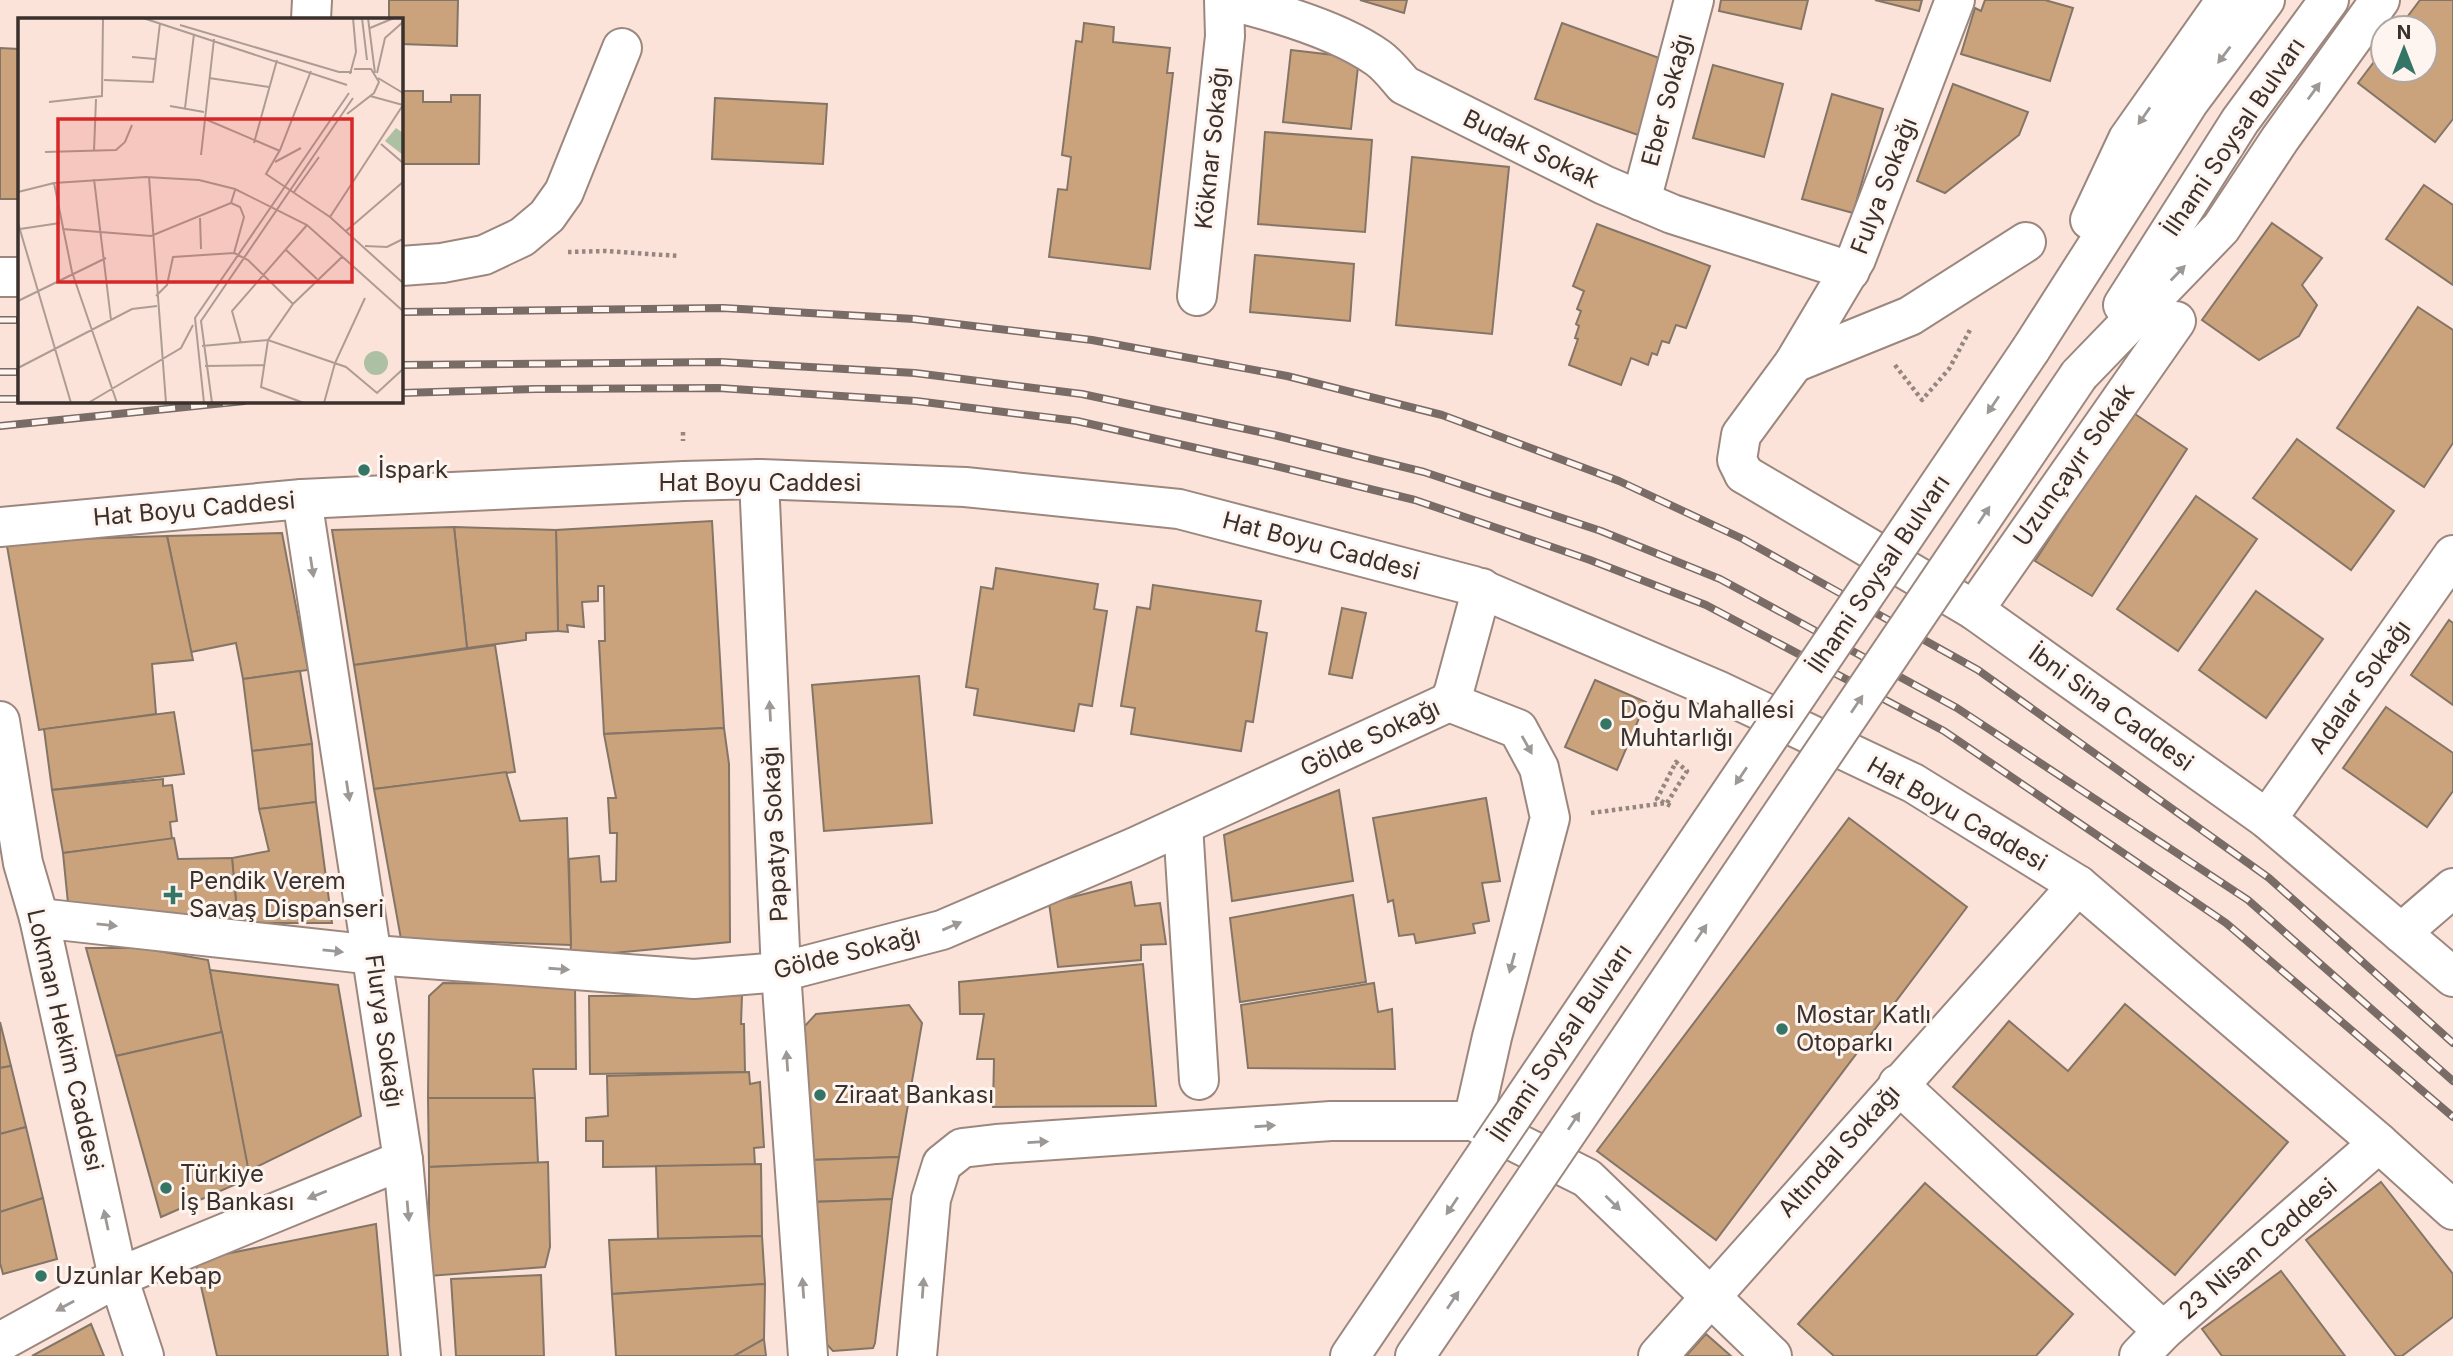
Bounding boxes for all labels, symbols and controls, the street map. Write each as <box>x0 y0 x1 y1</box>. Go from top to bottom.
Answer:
north arrow <box>2369 14 2439 84</box>
inset map <box>18 18 402 402</box>
text: N <box>2397 21 2411 44</box>
street label: Eber Sokağı <box>1635 30 1698 169</box>
street label: İlhami Soysal Bulvarı <box>2156 32 2311 241</box>
one-way arrow <box>2218 46 2232 64</box>
street label: Köknar Sokağı <box>1189 65 1234 231</box>
one-way arrow <box>2307 82 2321 101</box>
street label: Budak Sokak <box>1459 103 1604 194</box>
one-way arrow <box>2137 107 2151 125</box>
street label: Fulya Sokağı <box>1844 113 1923 258</box>
one-way arrow <box>2169 264 2186 281</box>
street label: Uzunçayır Sokak <box>2007 378 2140 551</box>
one-way arrow <box>1987 396 2000 415</box>
place label: İspark <box>378 455 448 484</box>
marker: İspark <box>356 462 372 478</box>
street label: Hat Boyu Caddesi <box>659 468 861 497</box>
street label: İlhami Soysal Bulvarı <box>1801 469 1956 678</box>
street label: Hat Boyu Caddesi <box>92 485 296 532</box>
street label: Hat Boyu Caddesi <box>1219 505 1423 586</box>
one-way arrow <box>1977 506 1990 525</box>
one-way arrow <box>307 556 318 578</box>
street label: Adalar Sokağı <box>2303 614 2416 759</box>
street label: İbni Sina Caddesi <box>2023 638 2199 777</box>
street label: Gölde Sokağı <box>1295 693 1444 782</box>
one-way arrow <box>1850 694 1863 714</box>
place label: Doğu Mahallesi Muhtarlığı <box>1620 695 1794 752</box>
one-way arrow <box>764 700 775 722</box>
marker: Doğu Mahallesi Muhtarlığı <box>1598 716 1614 732</box>
one-way arrow <box>1521 735 1533 755</box>
street label: Papatya Sokağı <box>755 745 794 923</box>
street label: Hat Boyu Caddesi <box>1862 750 2052 877</box>
one-way arrow <box>1734 767 1748 785</box>
one-way arrow <box>343 781 354 803</box>
place label: Pendik Verem Savaş Dispanseri <box>189 866 384 923</box>
marker: Pendik Verem Savaş Dispanseri <box>163 885 183 905</box>
street label: Lokman Hekim Caddesi <box>21 906 110 1174</box>
one-way arrow <box>96 920 118 931</box>
street label: Gölde Sokağı <box>770 920 923 985</box>
one-way arrow <box>941 920 962 931</box>
one-way arrow <box>1695 923 1708 943</box>
street label: İlhami Soysal Bulvarı <box>1483 938 1638 1147</box>
one-way arrow <box>322 945 344 956</box>
street label: Flurya Sokağı <box>359 953 410 1109</box>
one-way arrow <box>1506 953 1516 974</box>
one-way arrow <box>549 964 571 975</box>
place label: Mostar Katlı Otoparkı <box>1796 1000 1931 1057</box>
marker: Mostar Katlı Otoparkı <box>1774 1021 1790 1037</box>
one-way arrow <box>782 1050 793 1072</box>
street label: Altındal Sokağı <box>1772 1078 1906 1223</box>
place label: Ziraat Bankası <box>834 1080 994 1109</box>
marker: Ziraat Bankası <box>812 1087 828 1103</box>
one-way arrow <box>1567 1112 1581 1130</box>
one-way arrow <box>1254 1120 1276 1131</box>
one-way arrow <box>1027 1136 1049 1147</box>
place label: Türkiye İş Bankası <box>180 1159 294 1216</box>
street label: 23 Nisan Caddesi <box>2173 1172 2343 1325</box>
marker: Türkiye İş Bankası <box>158 1180 174 1196</box>
one-way arrow <box>307 1190 328 1201</box>
one-way arrow <box>1604 1194 1621 1210</box>
one-way arrow <box>1445 1196 1458 1216</box>
one-way arrow <box>403 1200 414 1222</box>
one-way arrow <box>100 1209 111 1231</box>
place label: Uzunlar Kebap <box>55 1261 222 1290</box>
marker: Uzunlar Kebap <box>33 1268 49 1284</box>
one-way arrow <box>797 1277 808 1299</box>
one-way arrow <box>917 1277 928 1299</box>
one-way arrow <box>1446 1290 1459 1309</box>
one-way arrow <box>55 1300 74 1312</box>

